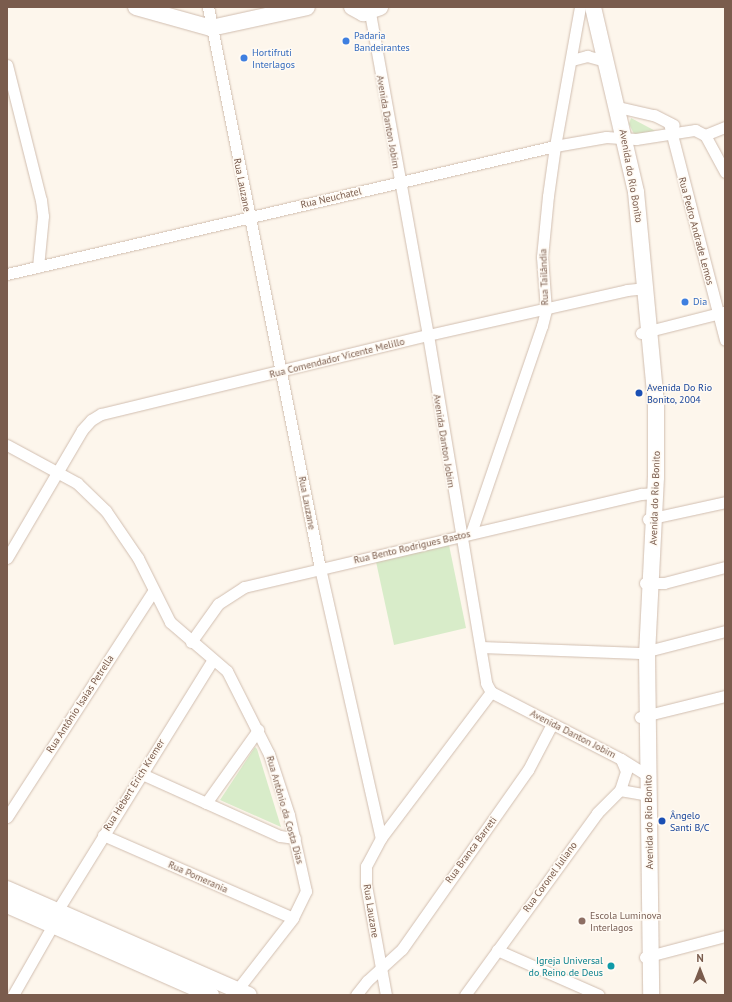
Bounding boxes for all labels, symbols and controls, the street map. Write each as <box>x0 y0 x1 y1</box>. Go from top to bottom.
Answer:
place label: Padaria Bandeirantes <box>354 29 410 52</box>
marker: Padaria Bandeirantes <box>341 36 351 46</box>
place label: Hortifruti Interlagos <box>252 46 295 70</box>
marker: Hortifruti Interlagos <box>239 53 249 63</box>
street label: Avenida Danton Jobim <box>374 74 402 170</box>
street label: Avenida do Rio Bonito <box>617 128 645 224</box>
street label: Rua Lauzane <box>231 157 253 213</box>
street label: Rua Pedro Andrade Lemos <box>676 176 716 286</box>
street label: Rua Neuchatel <box>299 185 363 211</box>
street label: Rua Tailândia <box>537 248 551 306</box>
place label: Dia <box>693 296 707 308</box>
marker: Dia <box>680 297 690 307</box>
street label: Rua Comendador Vicente Melillo <box>268 335 406 381</box>
place label: Avenida Do Rio Bonito, 2004 <box>647 381 712 404</box>
marker: Avenida Do Rio Bonito, 2004 <box>634 388 644 398</box>
street label: Avenida Danton Jobim <box>431 393 457 489</box>
street label: Avenida do Rio Bonito <box>647 451 663 545</box>
street label: Rua Lauzane <box>296 475 318 531</box>
street label: Rua Bento Rodrigues Bastos <box>352 528 472 566</box>
street label: Rua Antônio Isaías Petrella <box>44 653 116 755</box>
street label: Avenida Danton Jobim <box>528 707 618 761</box>
street label: Rua Hebert Erich Kremer <box>101 737 167 833</box>
street label: Rua Antônio da Costa Dias <box>264 754 306 866</box>
street label: Avenida do Rio Bonito <box>642 775 656 869</box>
place label: Ângelo Santi B/C <box>670 809 710 832</box>
street label: Rua Branca Barreti <box>443 814 499 886</box>
marker: Ângelo Santi B/C <box>657 816 667 826</box>
street label: Rua Coronel Juliano <box>520 839 580 915</box>
street label: Rua Pomerania <box>166 858 230 896</box>
street label: Rua Lauzane <box>361 883 381 939</box>
place label: Escola Luminova Interlagos <box>590 909 661 932</box>
marker: Escola Luminova Interlagos <box>577 916 587 926</box>
north arrow <box>680 950 720 990</box>
text: N <box>696 951 704 965</box>
place label: Igreja Universal do Reino de Deus <box>529 954 603 978</box>
marker: Igreja Universal do Reino de Deus <box>606 961 616 971</box>

